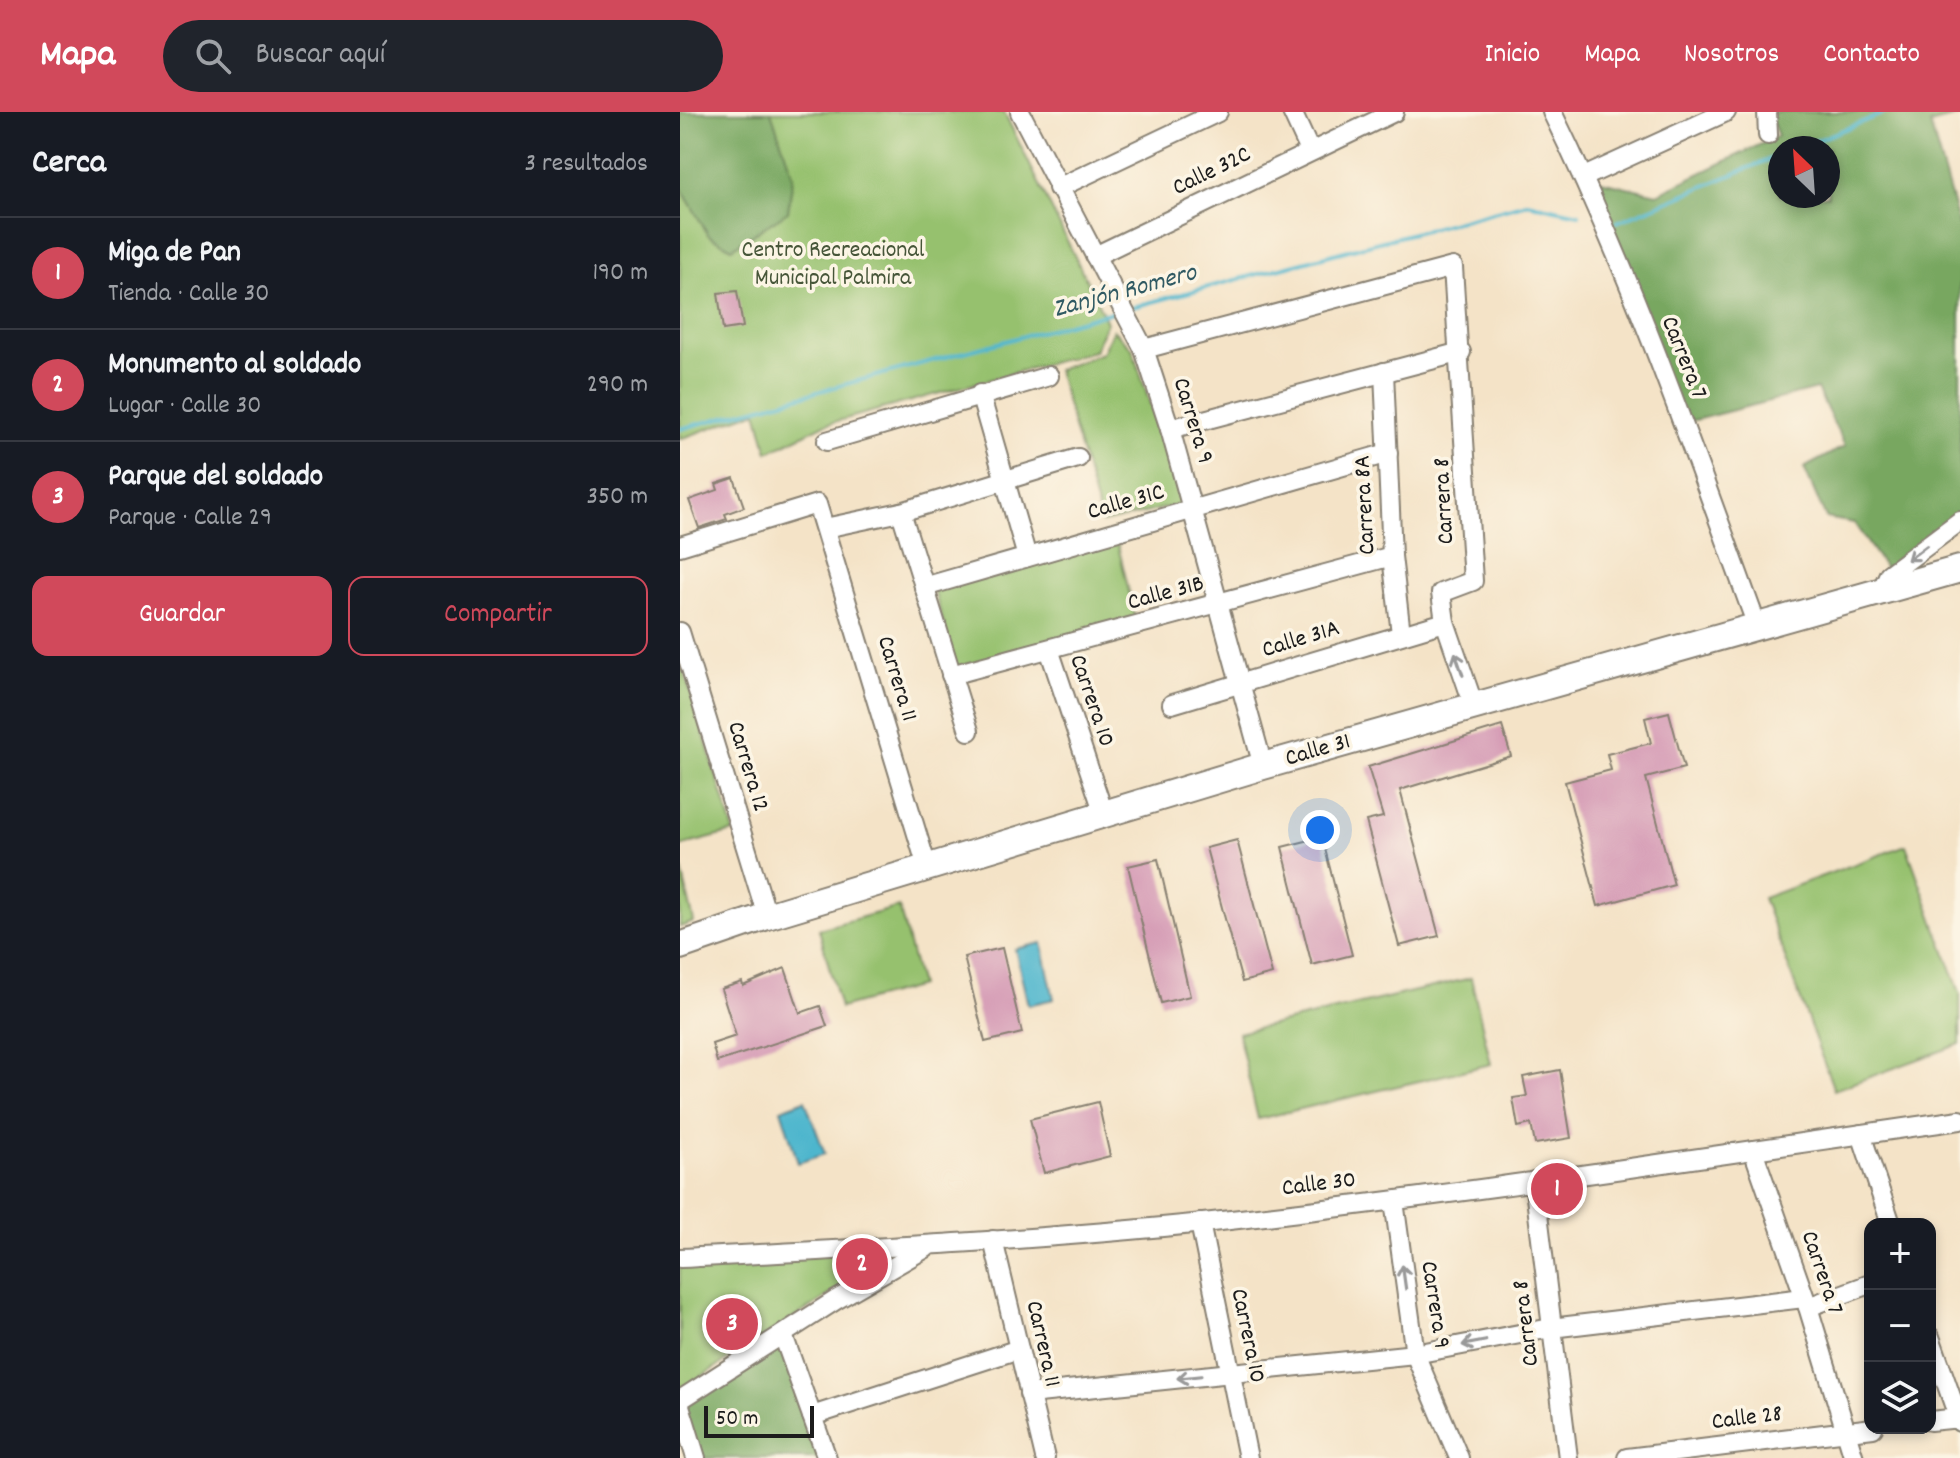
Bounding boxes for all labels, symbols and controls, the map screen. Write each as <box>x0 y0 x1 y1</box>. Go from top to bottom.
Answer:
search box <box>163 20 723 92</box>
text: Mapa <box>40 29 115 84</box>
icon: search <box>191 34 235 78</box>
text: Buscar aquí <box>255 35 385 78</box>
text: Inicio <box>1485 36 1540 76</box>
text: Mapa <box>1584 36 1640 76</box>
text: Nosotros <box>1684 36 1779 76</box>
text: Contacto <box>1823 36 1920 76</box>
north arrow <box>1768 136 1840 208</box>
street label: Calle 32C <box>1167 138 1257 206</box>
text: Cerca <box>32 140 106 189</box>
text: 3 resultados <box>525 146 648 183</box>
text: Miga de Pan <box>108 233 241 276</box>
park label: Centro Recreacional Municipal Palmira <box>742 234 925 296</box>
text: 1 <box>55 255 61 292</box>
text: 190 m <box>592 255 648 292</box>
water label: Zanjón Romero <box>1049 255 1202 329</box>
text: Tienda · Calle 30 <box>108 276 269 313</box>
street label: Carrera 7 <box>1651 312 1715 404</box>
text: Monumento al soldado <box>108 345 361 388</box>
text: 2 <box>52 367 64 404</box>
text: 290 m <box>587 367 648 404</box>
street label: Carrera 9 <box>1163 374 1221 468</box>
text: Lugar · Calle 30 <box>108 388 261 425</box>
street label: Carrera 8A <box>1346 454 1386 556</box>
text: Parque del soldado <box>108 457 323 500</box>
street label: Carrera 8 <box>1426 457 1464 545</box>
street label: Calle 31C <box>1084 476 1168 530</box>
text: 3 <box>52 479 64 516</box>
text: 350 m <box>586 479 648 516</box>
text: Parque · Calle 29 <box>108 500 272 537</box>
one-way arrow <box>1907 545 1928 562</box>
street label: Calle 31B <box>1124 567 1208 621</box>
button: Guardar <box>32 576 332 656</box>
button: Compartir <box>348 576 648 656</box>
street label: Calle 31A <box>1258 612 1344 668</box>
street label: Carrera 11 <box>867 632 925 726</box>
street label: Carrera 10 <box>1059 650 1123 752</box>
one-way arrow <box>1451 652 1466 677</box>
street label: Carrera 12 <box>717 718 777 816</box>
street label: Calle 31 <box>1281 725 1355 777</box>
your location <box>1300 810 1340 850</box>
pin: 1 <box>1531 1159 1583 1219</box>
street label: Calle 30 <box>1280 1164 1358 1206</box>
map controls <box>1864 1218 1936 1434</box>
button: + <box>1864 1218 1936 1290</box>
street label: Carrera 7 <box>1791 1227 1851 1319</box>
pin: 2 <box>836 1234 888 1294</box>
street label: Carrera 9 <box>1410 1259 1458 1351</box>
one-way arrow <box>1397 1265 1412 1291</box>
street label: Carrera 8 <box>1505 1278 1549 1368</box>
street label: Carrera 10 <box>1220 1286 1274 1386</box>
button: − <box>1864 1290 1936 1362</box>
pin: 3 <box>706 1294 758 1354</box>
street label: Carrera 11 <box>1016 1297 1068 1391</box>
one-way arrow <box>1462 1336 1488 1351</box>
button: layers <box>1864 1362 1936 1434</box>
one-way arrow <box>1176 1369 1203 1384</box>
street label: Calle 28 <box>1710 1398 1784 1440</box>
scale bar <box>704 1402 814 1438</box>
text: 50 m <box>716 1404 758 1435</box>

